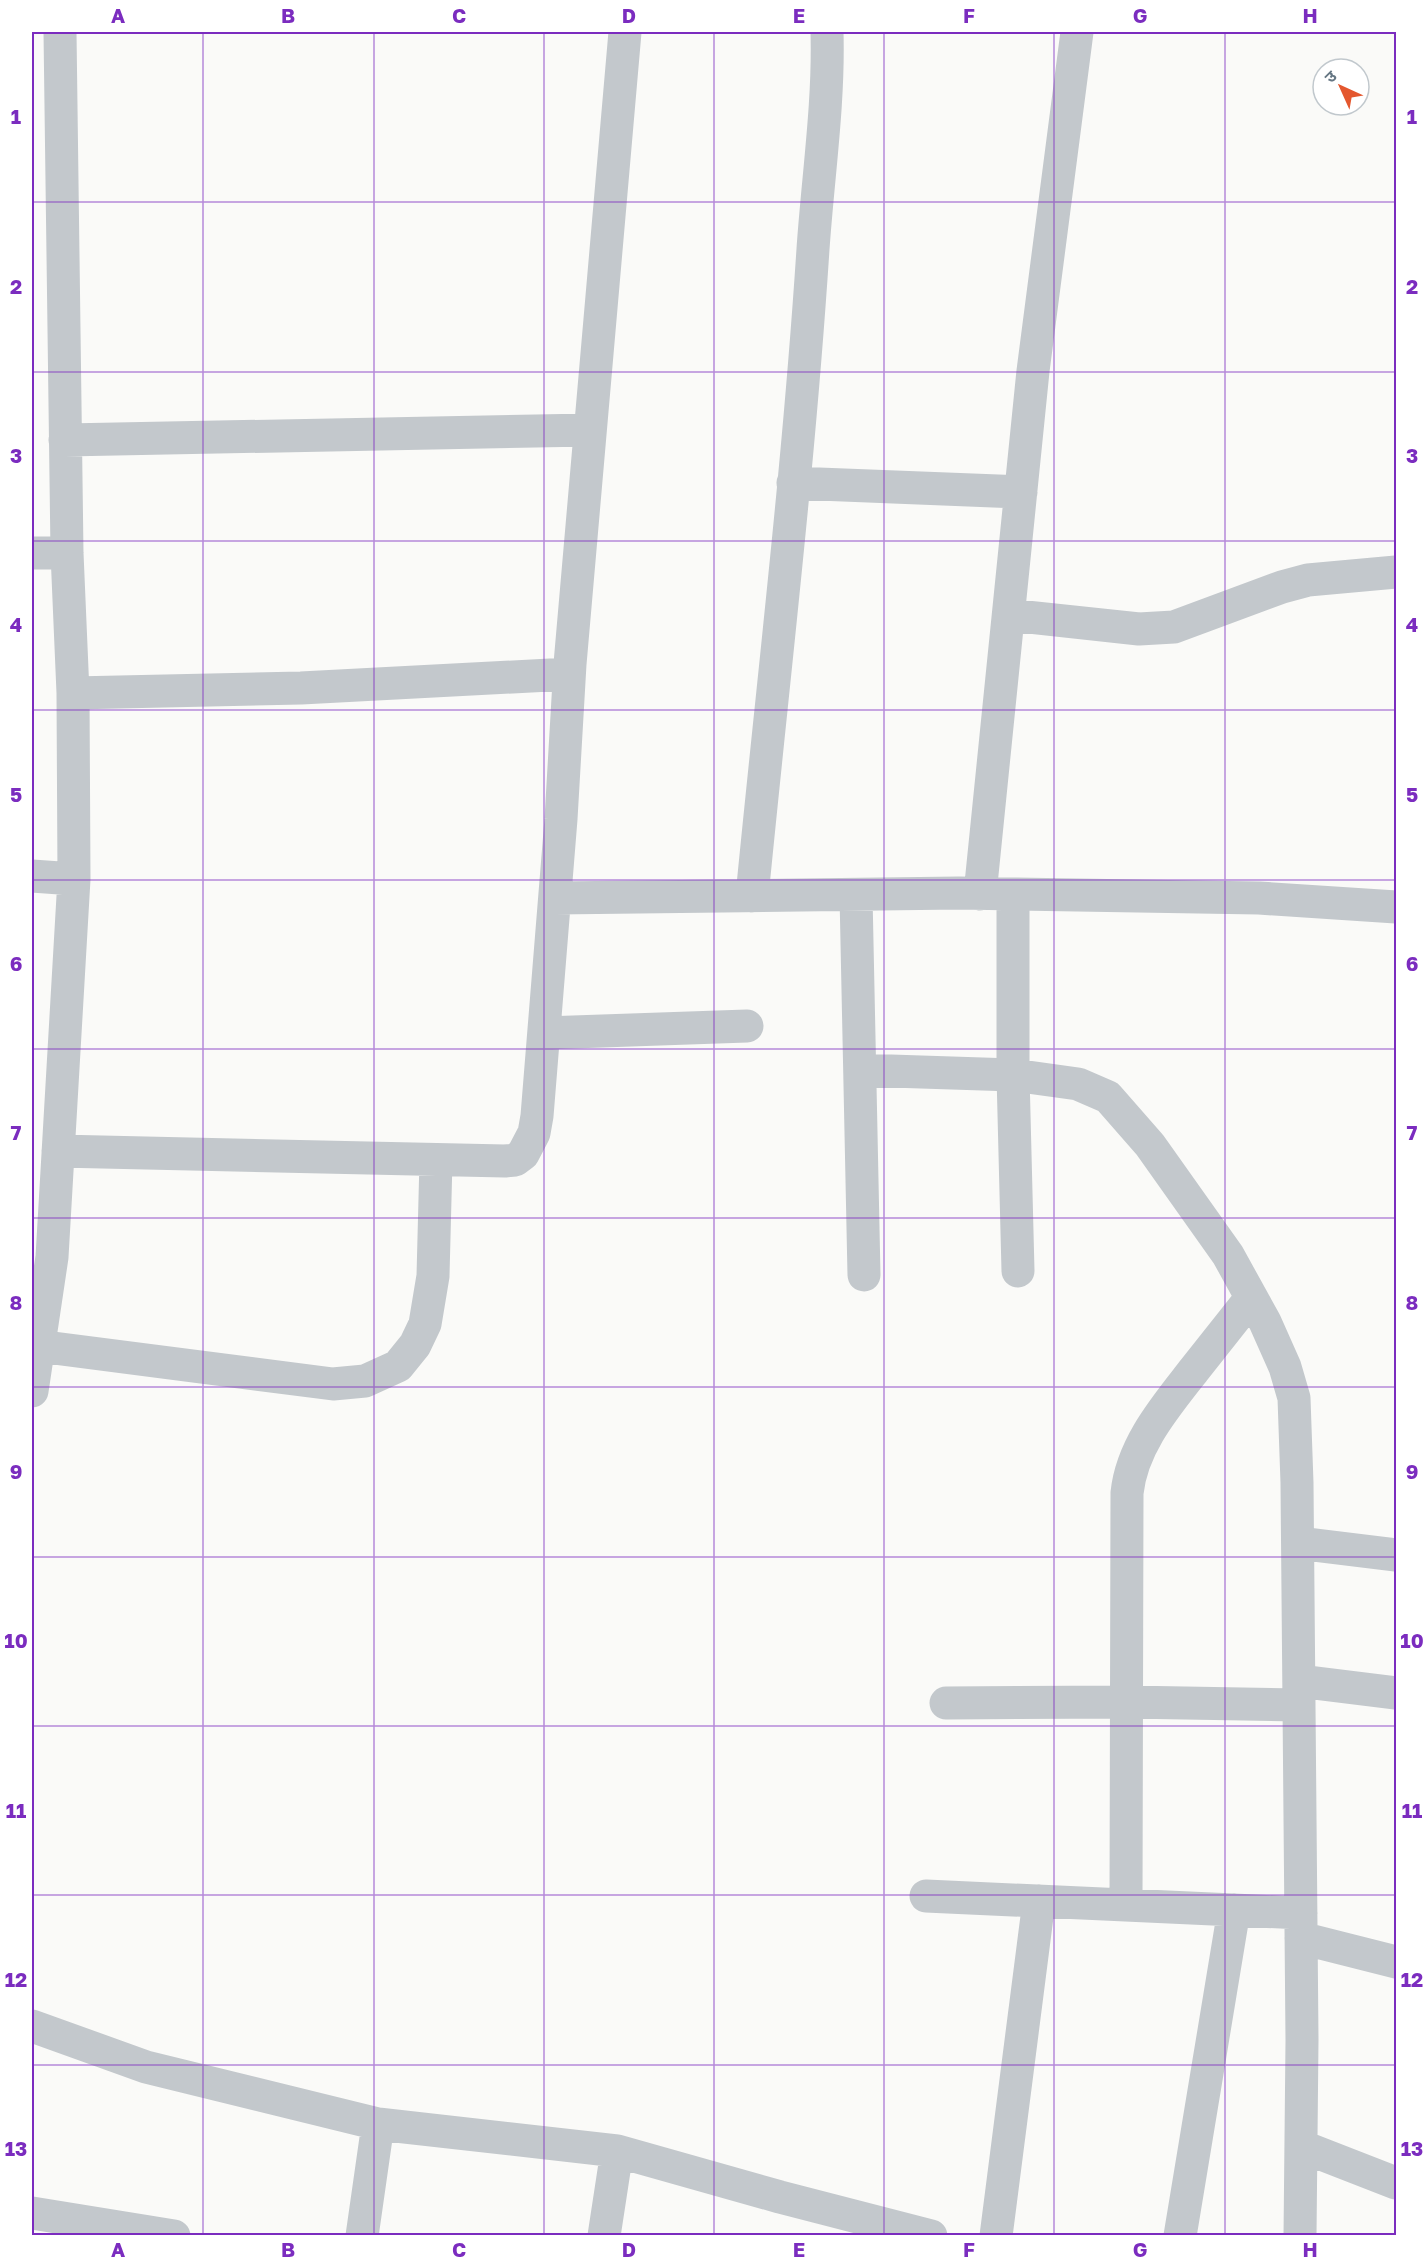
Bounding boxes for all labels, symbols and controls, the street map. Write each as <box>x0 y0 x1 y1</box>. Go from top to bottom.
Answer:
text: A <box>111 3 125 27</box>
text: B <box>281 3 295 27</box>
text: C <box>452 3 466 27</box>
text: D <box>622 3 636 27</box>
text: E <box>793 3 805 27</box>
text: F <box>963 3 975 27</box>
text: G <box>1133 3 1147 27</box>
text: H <box>1302 3 1318 27</box>
north arrow <box>1311 57 1371 117</box>
text: उ <box>1320 66 1341 87</box>
text: 1 <box>11 104 21 128</box>
text: 1 <box>1407 104 1417 128</box>
text: 2 <box>10 274 22 298</box>
text: 2 <box>1406 274 1418 298</box>
text: 3 <box>10 443 22 467</box>
text: 3 <box>1406 443 1418 467</box>
text: 4 <box>10 612 22 636</box>
text: 4 <box>1406 612 1418 636</box>
text: 5 <box>10 782 22 806</box>
text: 5 <box>1406 782 1418 806</box>
text: 6 <box>10 951 22 975</box>
text: 6 <box>1406 951 1418 975</box>
text: 7 <box>11 1120 22 1144</box>
text: 7 <box>1407 1120 1418 1144</box>
text: 8 <box>10 1290 22 1314</box>
text: 8 <box>1406 1290 1418 1314</box>
text: 9 <box>10 1459 22 1483</box>
text: 9 <box>1406 1459 1418 1483</box>
text: 10 <box>4 1628 28 1652</box>
text: 10 <box>1400 1628 1424 1652</box>
text: 11 <box>6 1798 26 1822</box>
text: 11 <box>1402 1798 1422 1822</box>
text: 12 <box>5 1967 27 1991</box>
text: 12 <box>1401 1967 1423 1991</box>
text: 13 <box>5 2136 27 2160</box>
text: 13 <box>1401 2136 1423 2160</box>
text: A <box>111 2237 125 2261</box>
text: B <box>281 2237 295 2261</box>
text: C <box>452 2237 466 2261</box>
text: D <box>622 2237 636 2261</box>
text: E <box>793 2237 805 2261</box>
text: F <box>963 2237 975 2261</box>
text: G <box>1133 2237 1147 2261</box>
text: H <box>1302 2237 1318 2261</box>

